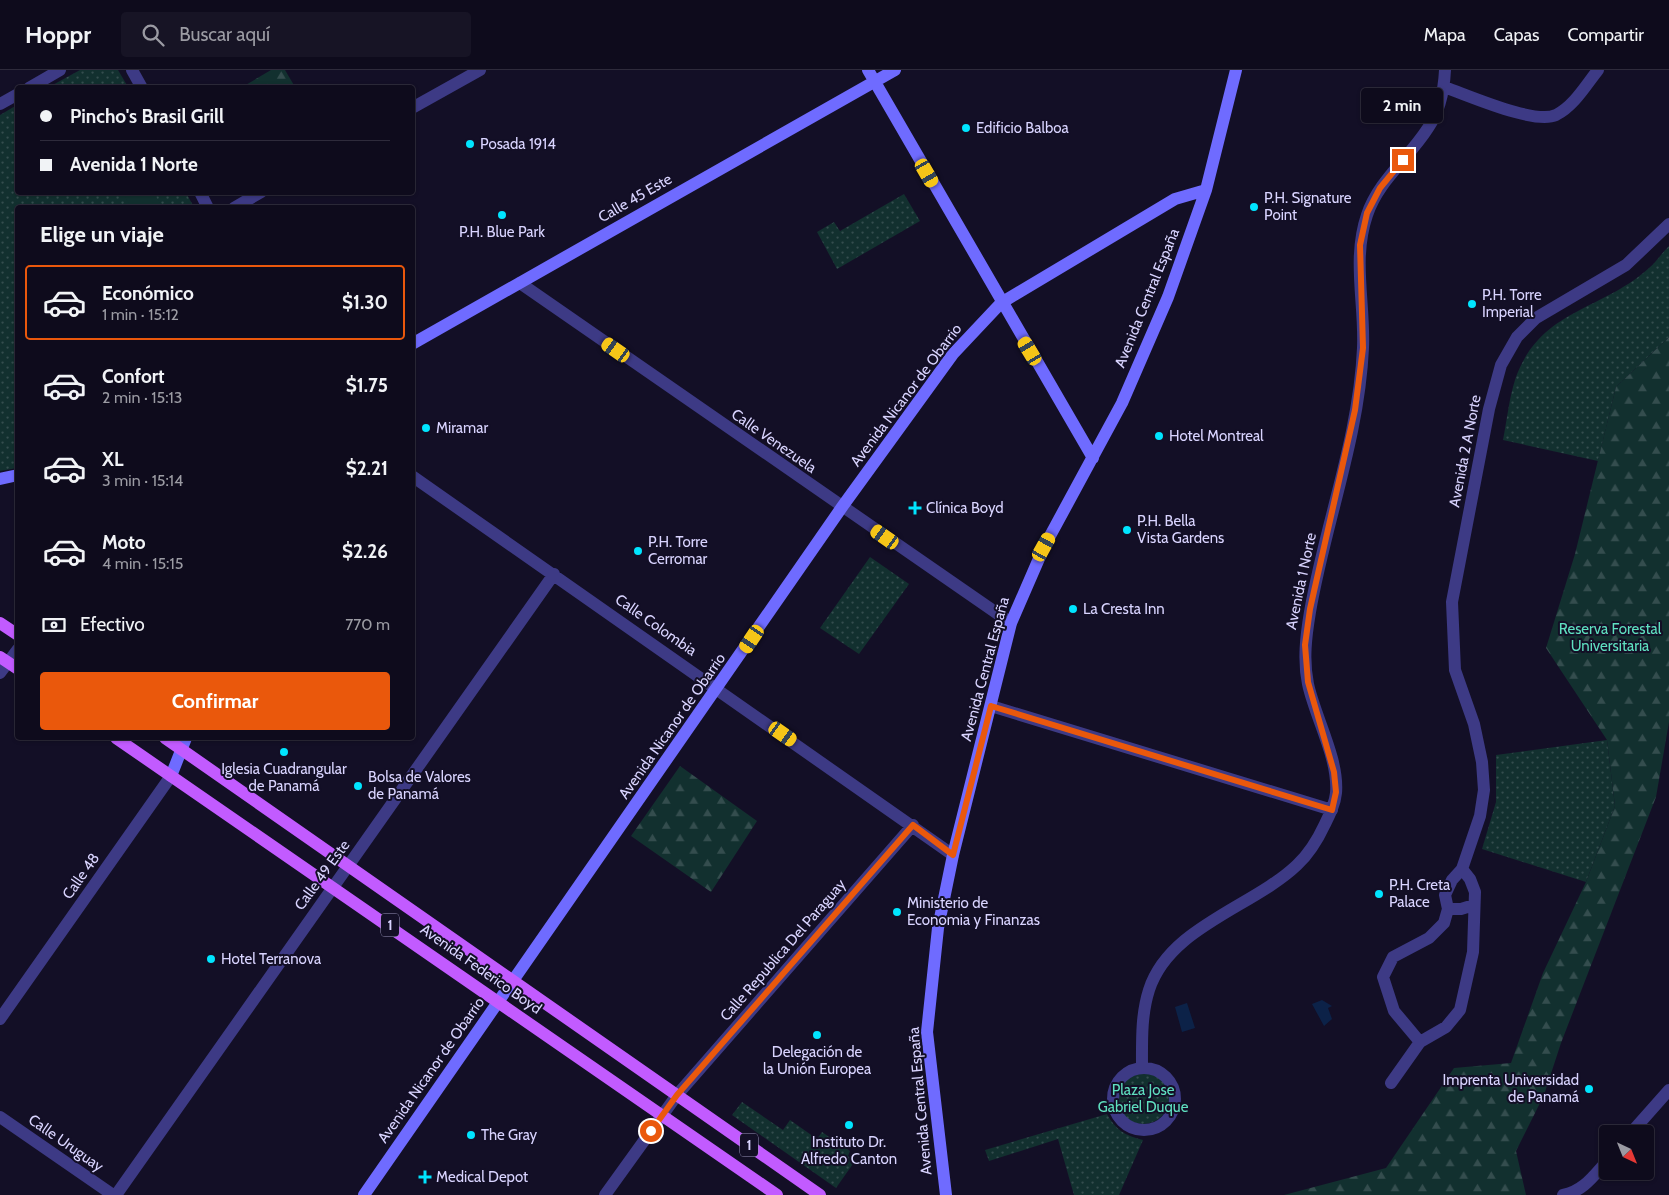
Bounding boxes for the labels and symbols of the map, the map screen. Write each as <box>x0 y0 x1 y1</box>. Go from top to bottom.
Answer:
callout: 2 min <box>1362 88 1444 122</box>
place label: Edificio Balboa <box>976 119 1070 137</box>
marker: Edificio Balboa <box>960 122 972 134</box>
place label: Posada 1914 <box>480 135 556 153</box>
marker: Posada 1914 <box>464 138 476 150</box>
route end <box>1392 149 1414 171</box>
car <box>913 156 940 190</box>
street label: Calle 45 Este <box>595 170 675 226</box>
place label: P.H. Signature Point <box>1264 189 1352 224</box>
marker: P.H. Signature Point <box>1248 201 1260 213</box>
marker: P.H. Blue Park <box>496 209 508 221</box>
place label: P.H. Blue Park <box>459 223 545 241</box>
street label: Avenida Central España <box>1111 225 1183 370</box>
place label: P.H. Torre Imperial <box>1482 286 1542 321</box>
marker: P.H. Torre Imperial <box>1466 298 1478 310</box>
street label: Avenida Nicanor de Obarrio <box>847 320 965 470</box>
car <box>1015 334 1044 368</box>
car <box>599 335 632 365</box>
street label: Avenida 2 A Norte <box>1445 393 1485 509</box>
street label: Calle Venezuela <box>728 405 821 477</box>
place label: Miramar <box>436 419 488 437</box>
marker: Miramar <box>420 422 432 434</box>
place label: Hotel Montreal <box>1169 427 1264 445</box>
marker: Hotel Montreal <box>1153 430 1165 442</box>
place label: Clínica Boyd <box>926 499 1004 517</box>
marker: Clínica Boyd <box>908 501 922 515</box>
place label: P.H. Bella Vista Gardens <box>1137 512 1224 547</box>
car <box>868 522 901 552</box>
marker: P.H. Bella Vista Gardens <box>1121 524 1133 536</box>
car <box>1030 530 1057 564</box>
street label: Avenida 1 Norte <box>1282 531 1320 631</box>
place label: P.H. Torre Cerromar <box>648 533 708 568</box>
marker: P.H. Torre Cerromar <box>632 545 644 557</box>
street label: Calle Colombia <box>612 590 701 660</box>
street label: Avenida Central España <box>957 594 1013 743</box>
place label: La Cresta Inn <box>1083 600 1165 618</box>
marker: La Cresta Inn <box>1067 603 1079 615</box>
park label: Reserva Forestal Universitaria <box>1559 620 1662 655</box>
car <box>737 622 766 656</box>
street label: Avenida Nicanor de Obarrio <box>615 650 729 802</box>
car <box>766 719 799 749</box>
marker: Iglesia Cuadrangular de Panamá <box>278 746 290 758</box>
place label: Iglesia Cuadrangular de Panamá <box>221 760 347 795</box>
place label: Bolsa de Valores de Panamá <box>368 768 471 803</box>
marker: Bolsa de Valores de Panamá <box>352 780 364 792</box>
street label: Calle 49 Este <box>291 836 354 914</box>
street label: Calle 48 <box>59 849 103 903</box>
street label: Calle Republica Del Paraguay <box>716 875 850 1025</box>
place label: P.H. Creta Palace <box>1389 876 1451 911</box>
marker: P.H. Creta Palace <box>1373 888 1385 900</box>
place label: Ministerio de Economia y Finanzas <box>907 894 1040 929</box>
marker: Ministerio de Economia y Finanzas <box>891 906 903 918</box>
road number: 1 <box>381 914 399 936</box>
street label: Avenida Federico Boyd <box>417 920 545 1018</box>
place label: Hotel Terranova <box>221 950 322 968</box>
marker: Hotel Terranova <box>205 953 217 965</box>
street label: Avenida Nicanor de Obarrio <box>374 994 488 1146</box>
street label: Avenida Central España <box>904 1025 935 1176</box>
marker: Delegación de la Unión Europea <box>811 1029 823 1041</box>
place label: Delegación de la Unión Europea <box>763 1043 872 1078</box>
place label: Imprenta Universidad de Panamá <box>1443 1071 1580 1106</box>
park label: Plaza Jose Gabriel Duque <box>1098 1081 1189 1116</box>
marker: Imprenta Universidad de Panamá <box>1583 1083 1595 1095</box>
street label: Calle Uruguay <box>25 1111 107 1176</box>
marker: Instituto Dr. Alfredo Canton <box>843 1119 855 1131</box>
route start <box>640 1120 662 1142</box>
north arrow <box>1599 1125 1654 1180</box>
place label: The Gray <box>481 1126 538 1144</box>
marker: The Gray <box>465 1129 477 1141</box>
place label: Instituto Dr. Alfredo Canton <box>801 1133 897 1168</box>
road number: 1 <box>740 1134 758 1156</box>
place label: Medical Depot <box>436 1168 528 1186</box>
marker: Medical Depot <box>418 1170 432 1184</box>

